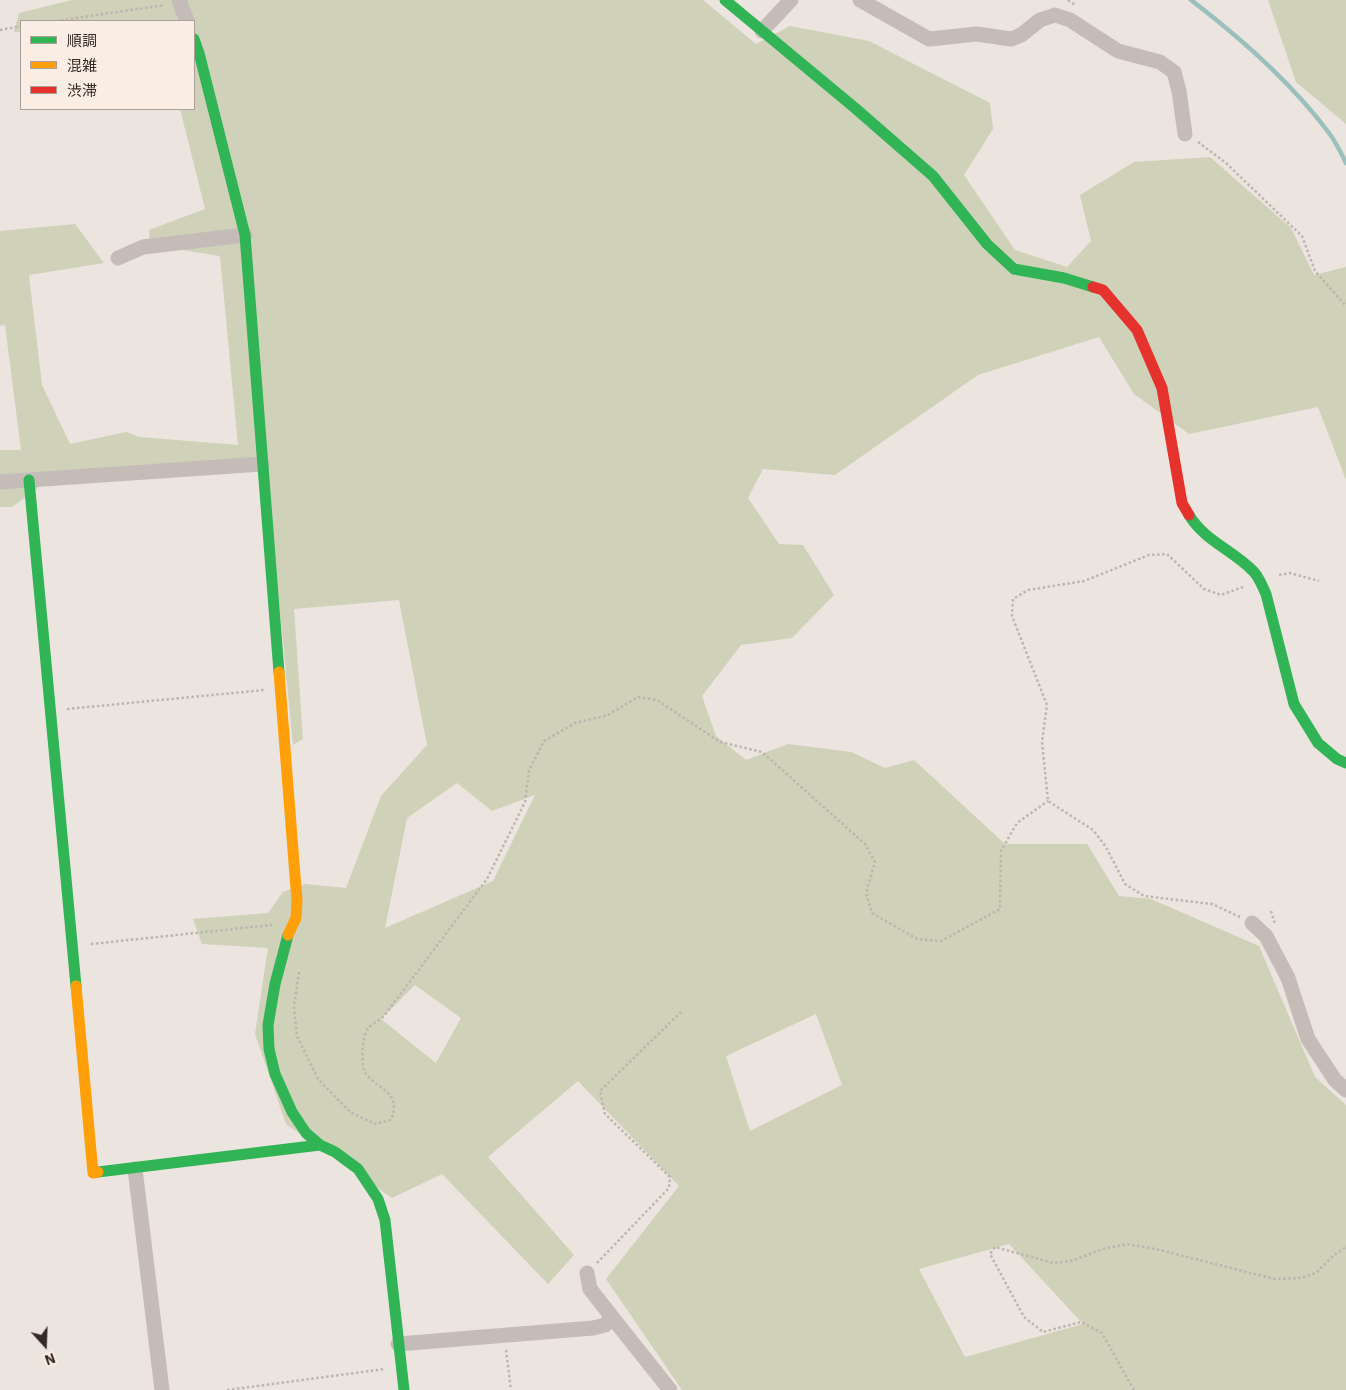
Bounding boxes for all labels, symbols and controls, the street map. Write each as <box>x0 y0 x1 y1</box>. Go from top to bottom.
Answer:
legend <box>20 20 195 110</box>
text: 順調 <box>67 31 97 50</box>
text: 混雑 <box>67 56 97 75</box>
text: 渋滞 <box>67 81 97 100</box>
north arrow <box>20 1320 70 1370</box>
text: N <box>42 1349 58 1369</box>

